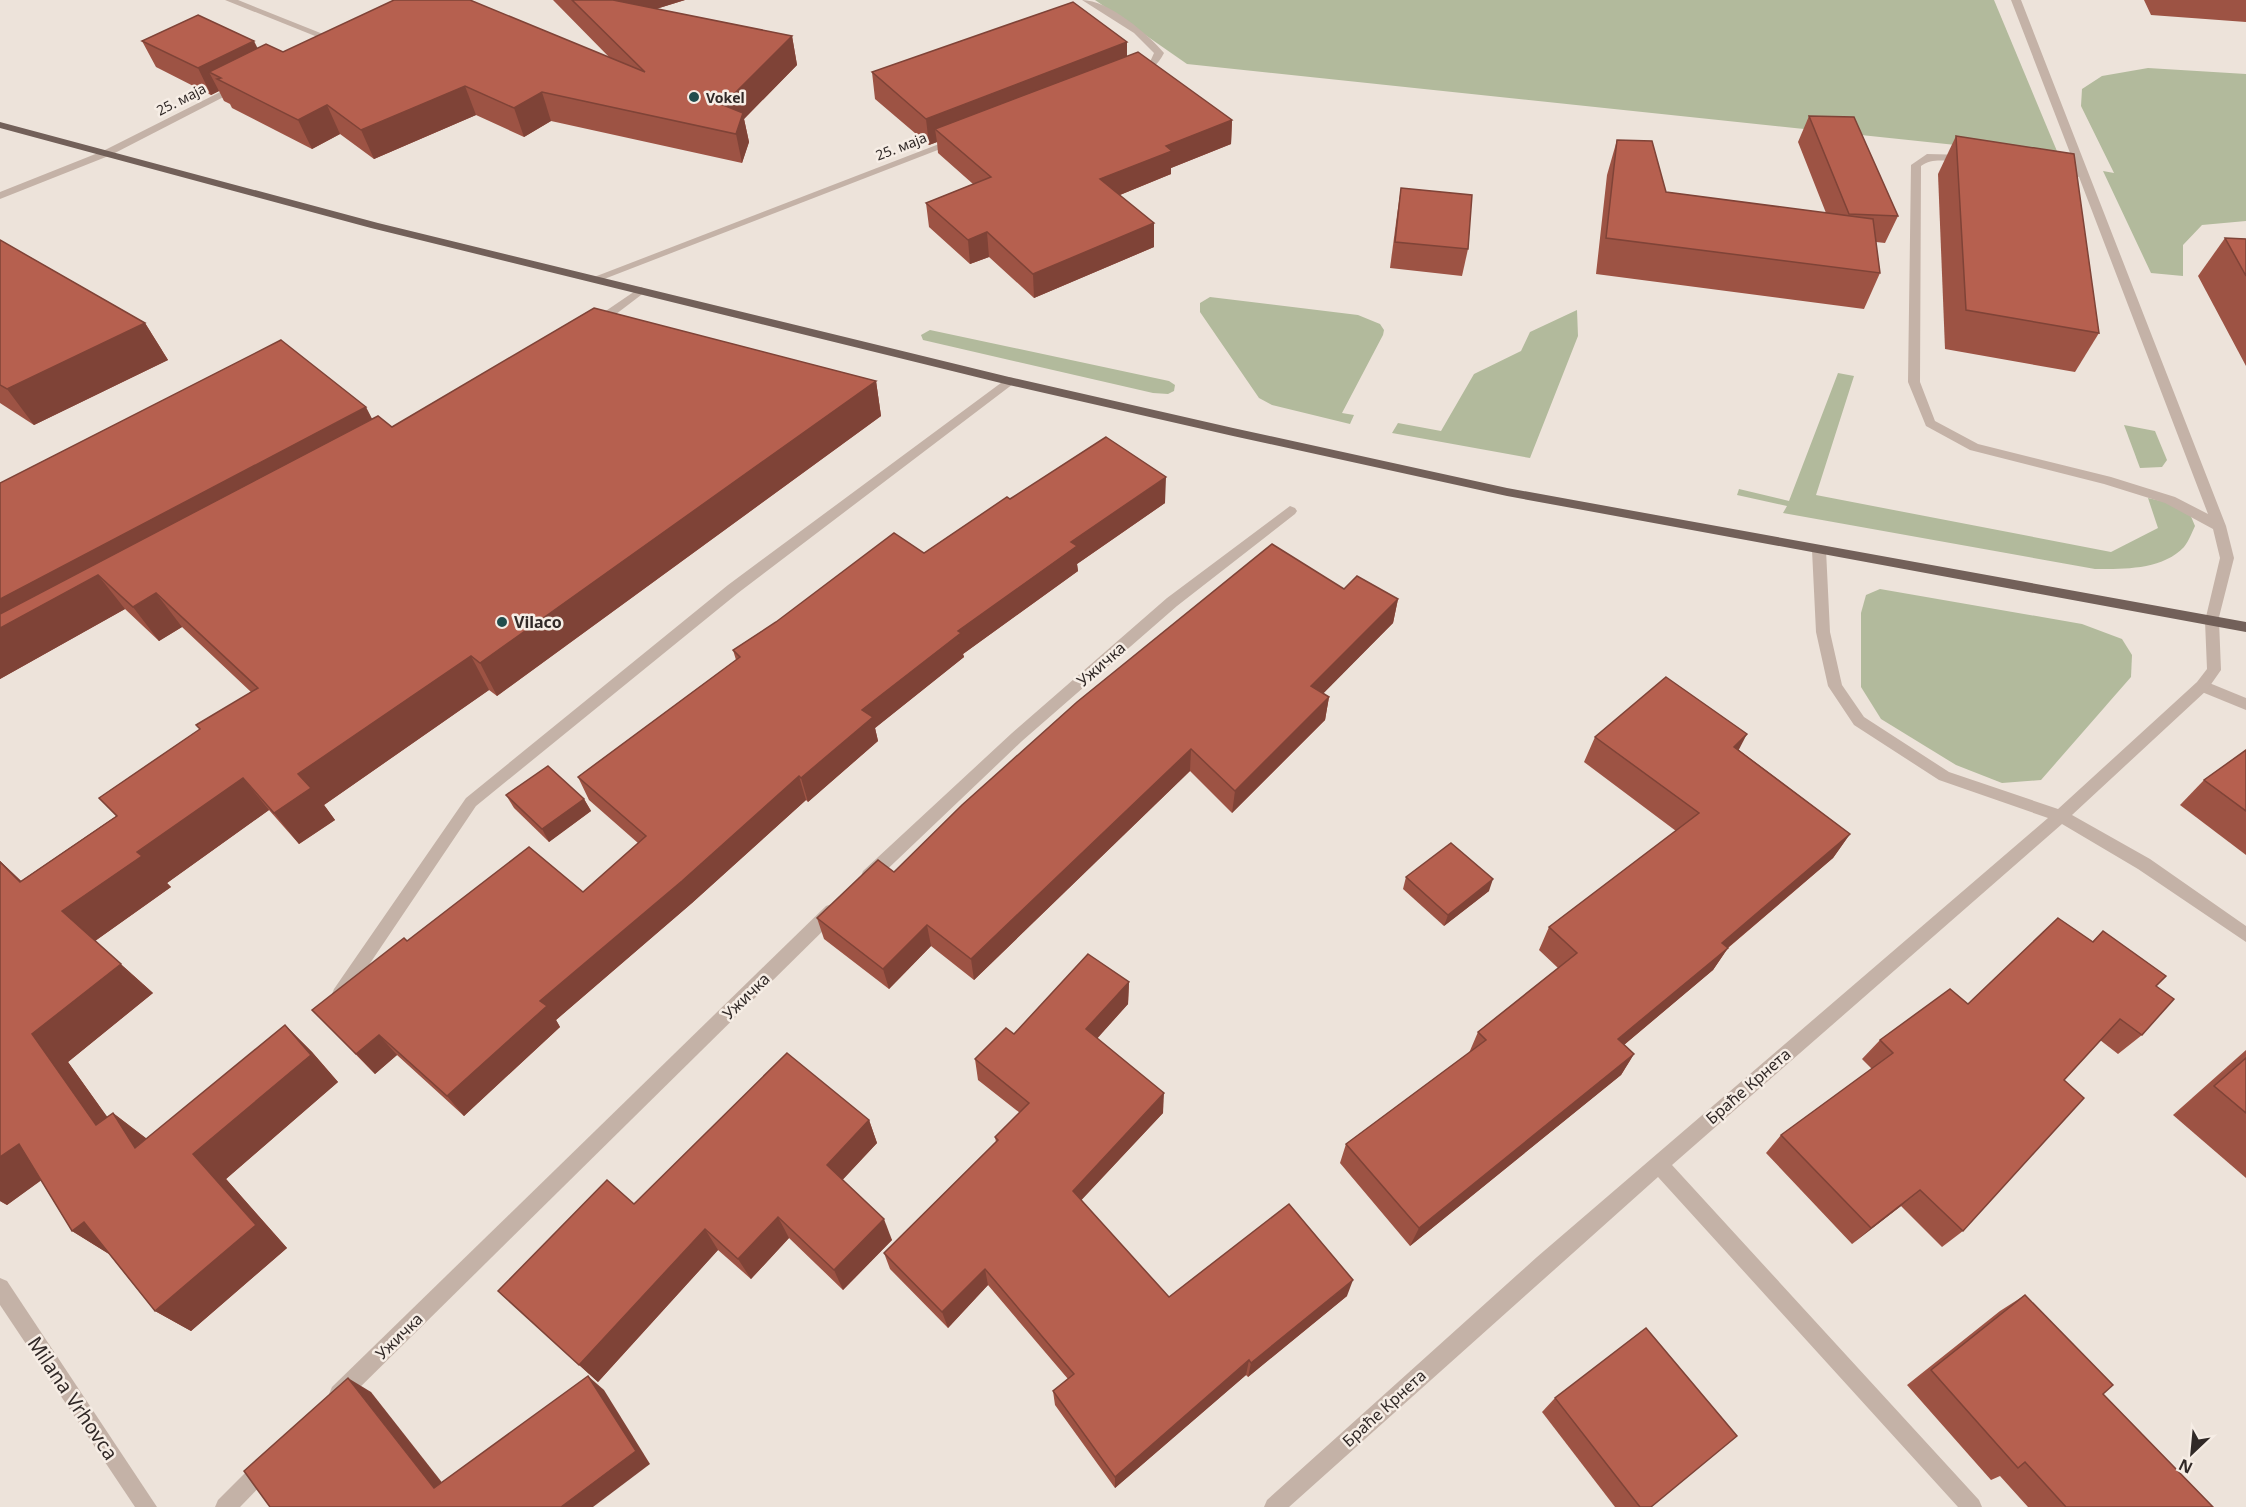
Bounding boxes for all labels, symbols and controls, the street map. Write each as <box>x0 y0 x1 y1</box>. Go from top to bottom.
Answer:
street label: 25. маја <box>153 78 209 120</box>
place label: Vokel <box>706 88 745 107</box>
marker: Vokel <box>687 90 701 104</box>
street label: 25. маја <box>873 128 929 164</box>
place label: Vilaco <box>514 611 562 633</box>
marker: Vilaco <box>495 615 509 629</box>
street label: Ужичка <box>1072 637 1130 691</box>
street label: Ужичка <box>718 968 774 1024</box>
street label: Браће Крнета <box>1701 1043 1795 1129</box>
street label: Ужичка <box>371 1308 427 1364</box>
street label: Milana Vrhovca <box>22 1331 124 1465</box>
street label: Браће Крнета <box>1337 1364 1431 1452</box>
north arrow <box>2162 1423 2222 1483</box>
text: N <box>2175 1454 2196 1479</box>

